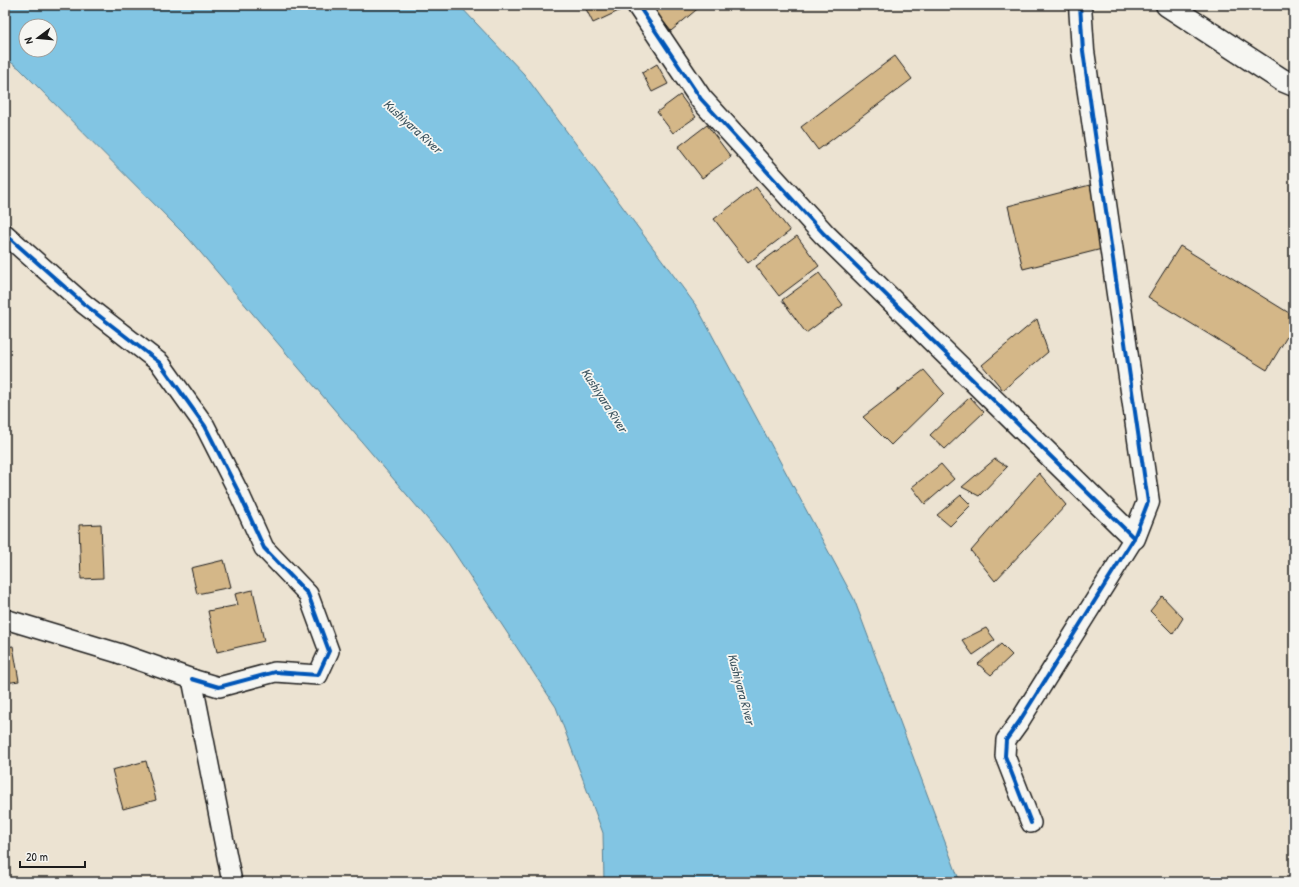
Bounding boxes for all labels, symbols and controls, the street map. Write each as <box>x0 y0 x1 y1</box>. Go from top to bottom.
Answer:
north arrow <box>18 18 58 58</box>
text: N <box>21 36 36 46</box>
water label: Kushiyara River <box>380 95 448 159</box>
water label: Kushiyara River <box>578 364 634 437</box>
water label: Kushiyara River <box>724 651 761 729</box>
scale bar <box>20 843 85 869</box>
text: 20 m <box>26 848 48 865</box>

